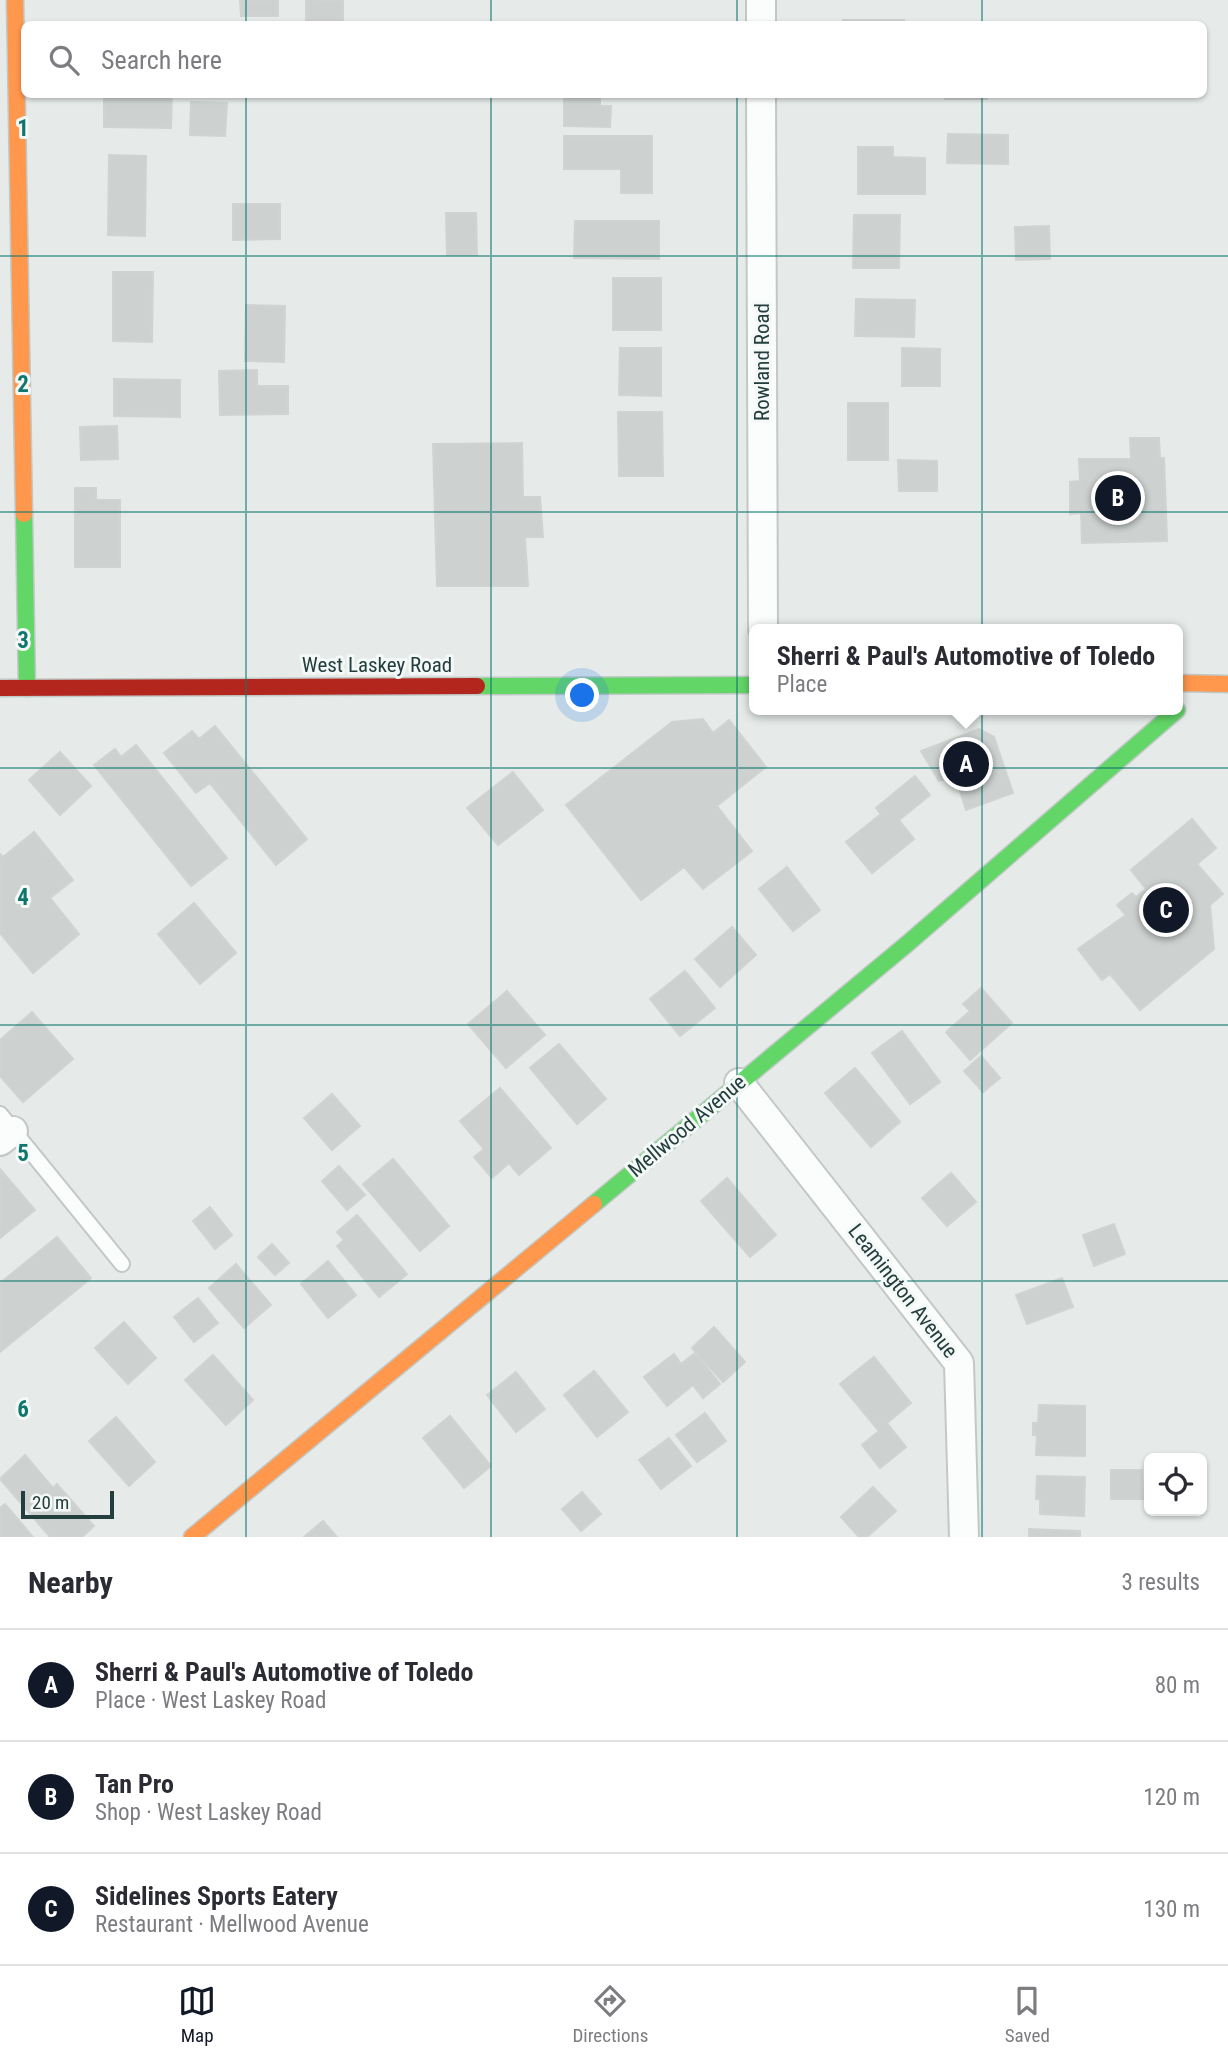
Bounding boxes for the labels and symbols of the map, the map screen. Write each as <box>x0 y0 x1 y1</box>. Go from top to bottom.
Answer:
text: 1 <box>17 115 29 142</box>
street label: Rowland Road <box>750 303 774 421</box>
text: 2 <box>17 371 29 398</box>
pin: B <box>1095 472 1141 524</box>
text: 3 <box>17 627 29 654</box>
street label: West Laskey Road <box>302 653 452 677</box>
your location <box>565 678 599 712</box>
pin: A <box>943 738 989 790</box>
text: 4 <box>17 884 29 911</box>
pin: C <box>1143 884 1189 936</box>
street label: Mellwood Avenue <box>623 1070 751 1182</box>
text: 5 <box>17 1140 29 1167</box>
street label: Leamington Avenue <box>843 1219 963 1363</box>
text: 6 <box>17 1396 29 1423</box>
scale bar <box>21 1488 114 1520</box>

